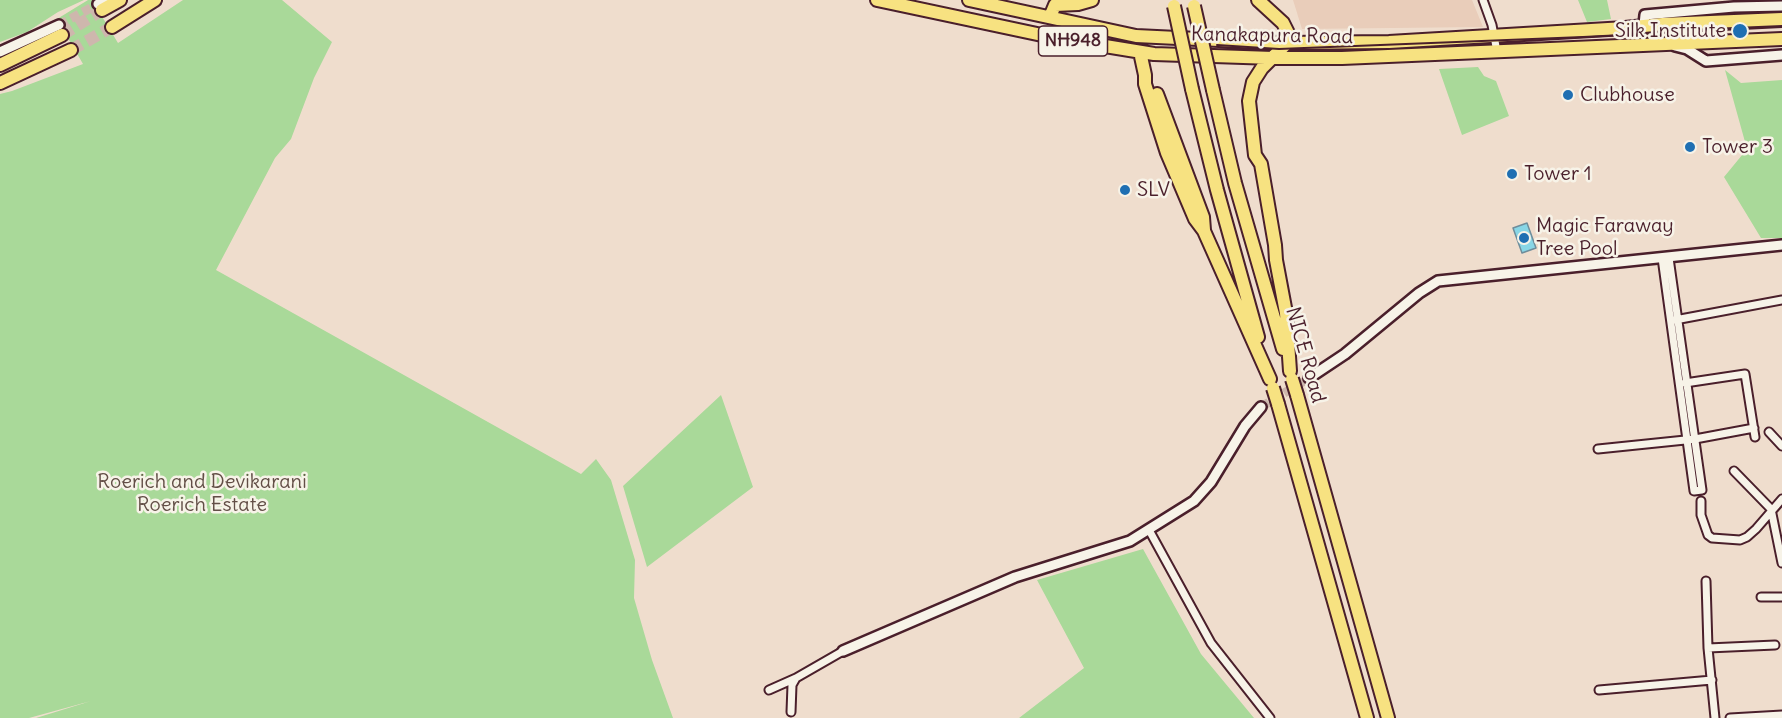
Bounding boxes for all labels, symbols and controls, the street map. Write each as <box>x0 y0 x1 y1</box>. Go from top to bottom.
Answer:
place label: Silk Institute <box>1615 19 1726 43</box>
marker: Silk Institute <box>1731 22 1749 40</box>
street label: Kanakapura Road <box>1191 23 1353 49</box>
road number: NH948 <box>1038 26 1108 56</box>
place label: Clubhouse <box>1580 83 1675 107</box>
marker: Clubhouse <box>1561 88 1575 102</box>
place label: Tower 3 <box>1702 135 1773 159</box>
marker: Tower 3 <box>1683 140 1697 154</box>
place label: Tower 1 <box>1524 162 1592 186</box>
marker: Tower 1 <box>1505 167 1519 181</box>
place label: SLV <box>1137 178 1170 202</box>
marker: SLV <box>1118 183 1132 197</box>
place label: Magic Faraway Tree Pool <box>1536 214 1674 261</box>
marker: Magic Faraway Tree Pool <box>1517 231 1531 245</box>
street label: NICE Road <box>1280 304 1330 406</box>
park label: Roerich and Devikarani Roerich Estate <box>97 470 307 517</box>

